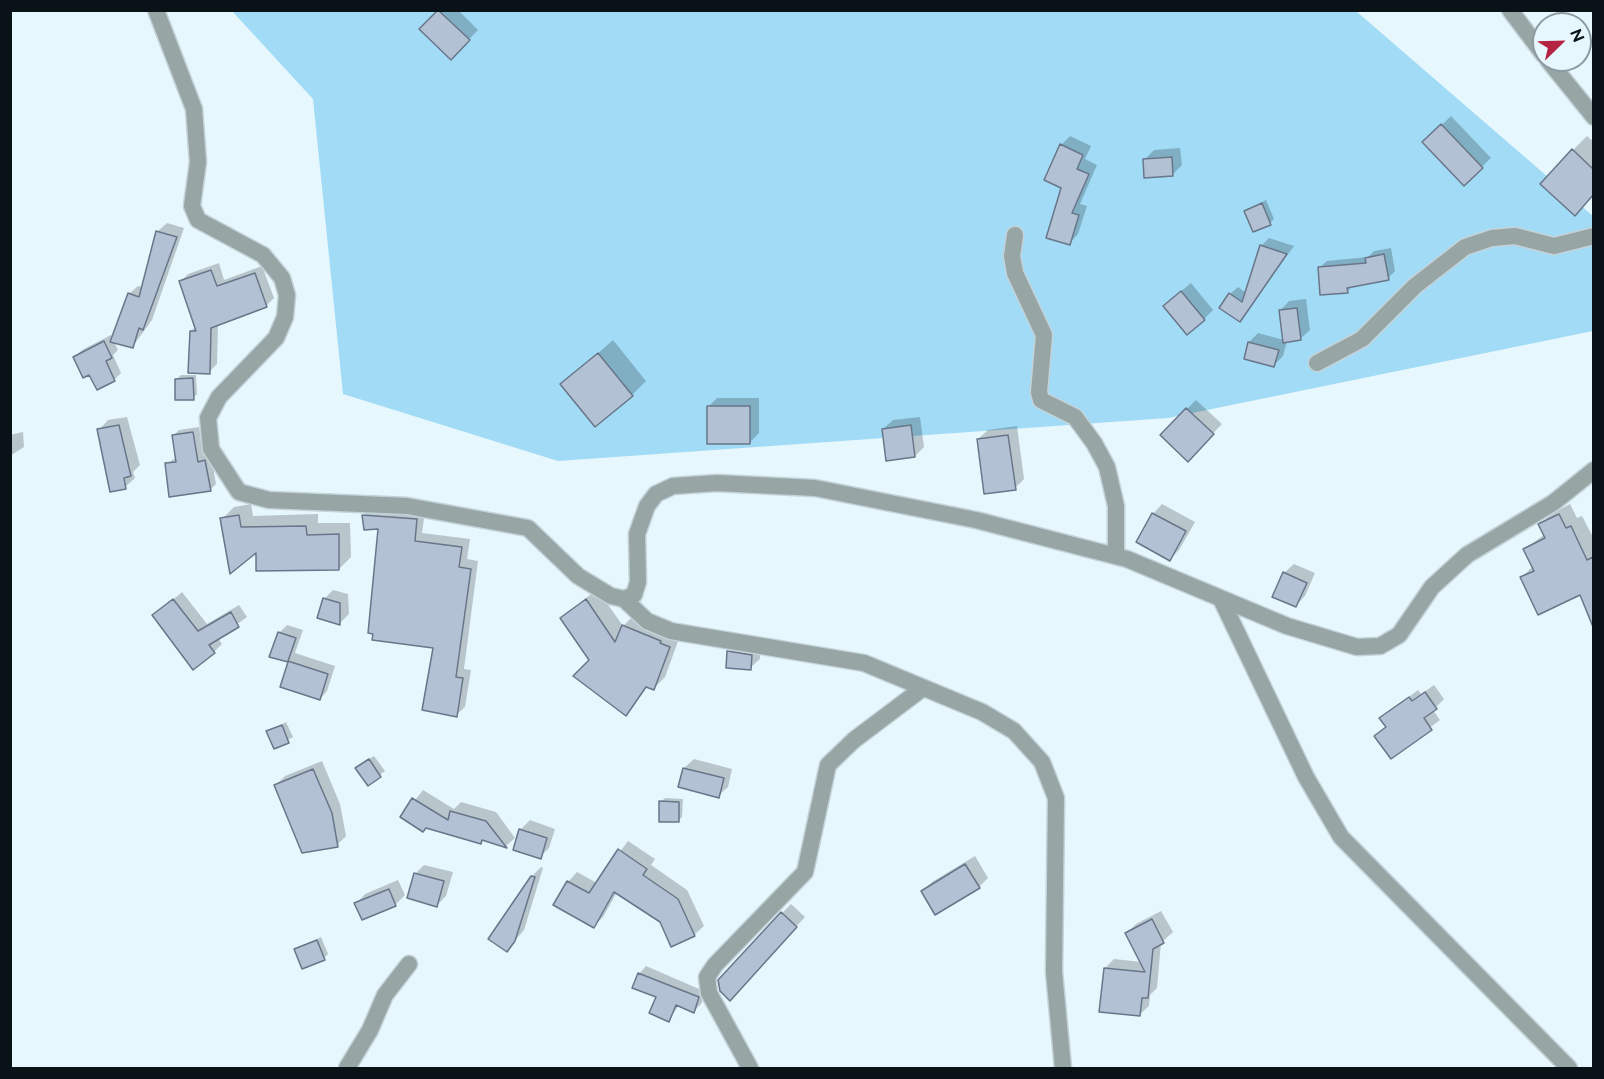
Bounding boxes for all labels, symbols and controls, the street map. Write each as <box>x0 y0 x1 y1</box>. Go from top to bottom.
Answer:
north arrow <box>1532 12 1592 72</box>
text: N <box>1566 26 1588 45</box>

